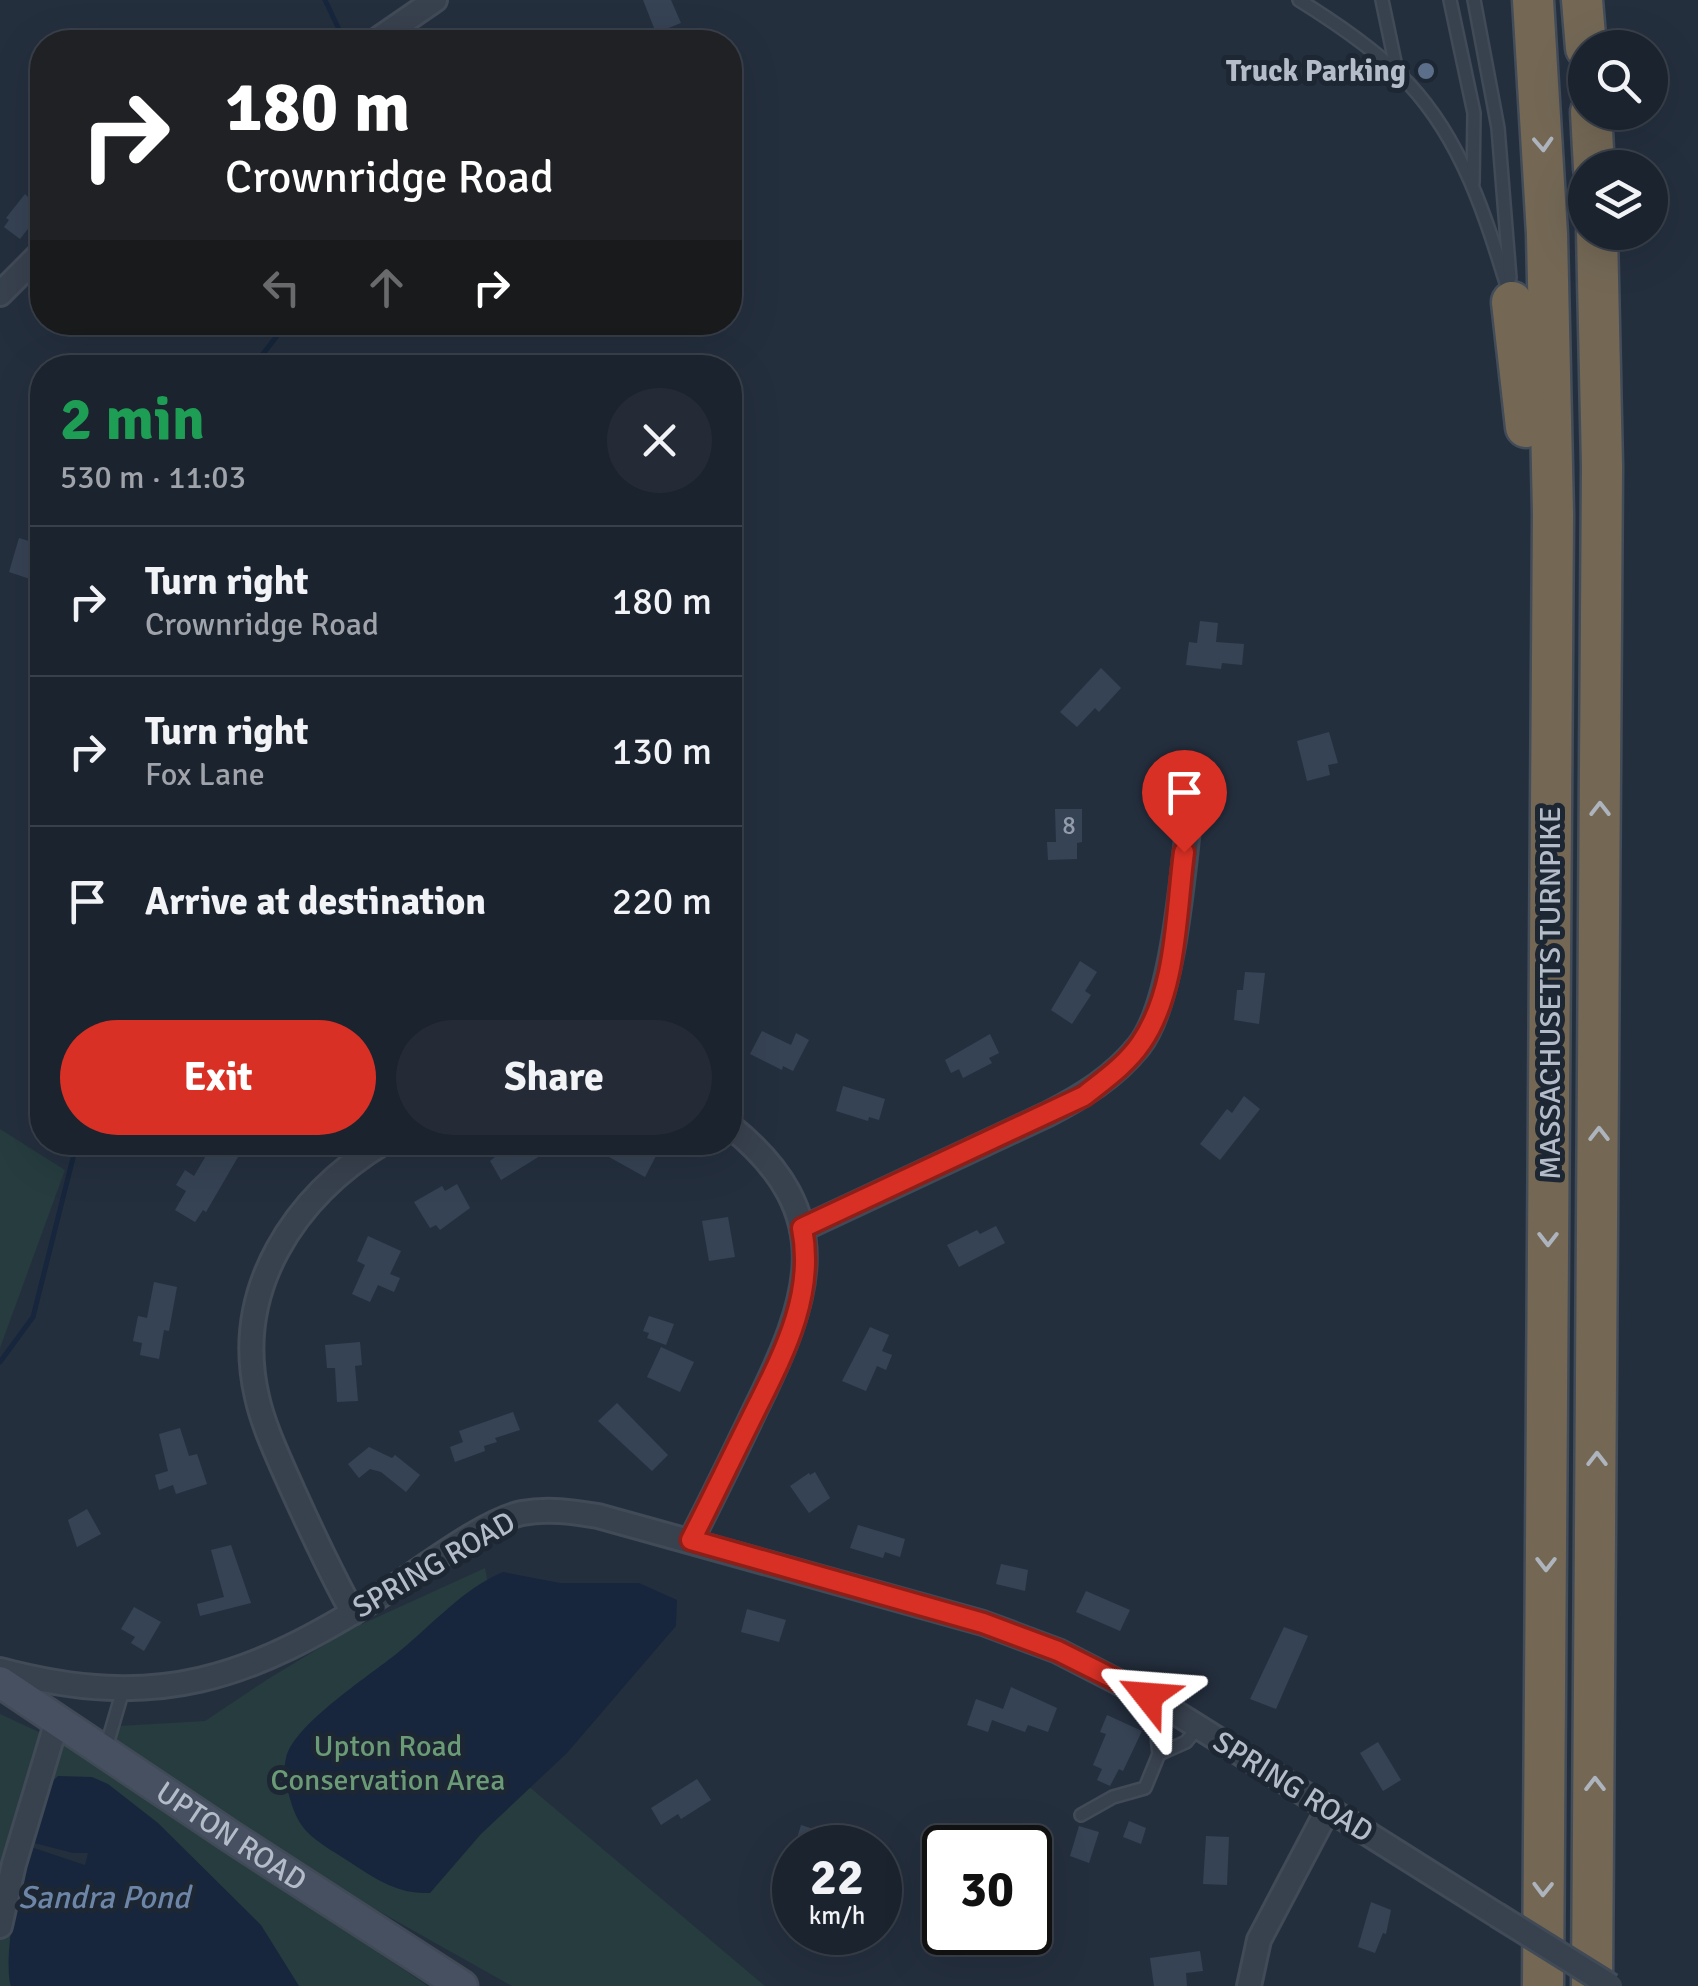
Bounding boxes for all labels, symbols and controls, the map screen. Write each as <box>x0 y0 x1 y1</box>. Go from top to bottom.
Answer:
map controls <box>1568 30 1668 250</box>
button: search <box>1568 30 1668 130</box>
place label: Truck Parking <box>1226 53 1406 90</box>
marker: Truck Parking <box>1415 60 1437 82</box>
text: 180 m <box>225 64 410 150</box>
icon: right <box>60 70 190 200</box>
one-way arrow <box>1531 137 1553 153</box>
text: Crownridge Road <box>225 150 554 205</box>
button: layers <box>1568 150 1668 250</box>
icon: left <box>254 260 309 315</box>
icon: ahead <box>359 260 414 315</box>
icon: right <box>464 260 519 315</box>
text: 2 min <box>60 383 205 457</box>
button: close <box>607 388 712 493</box>
text: 530 m · 11:03 <box>60 458 246 497</box>
text: Turn right <box>145 558 309 605</box>
icon: right <box>60 574 115 629</box>
text: 180 m <box>612 578 712 625</box>
text: Crownridge Road <box>145 605 379 644</box>
text: Turn right <box>145 708 309 755</box>
icon: right <box>60 724 115 779</box>
text: 130 m <box>612 728 712 775</box>
pin <box>1142 750 1227 853</box>
text: Fox Lane <box>145 755 265 794</box>
icon: arrive <box>1157 765 1212 820</box>
one-way arrow <box>1590 800 1611 816</box>
street label: MASSACHUSETTS TURNPIKE <box>1532 806 1569 1180</box>
house number: 8 <box>1062 810 1076 841</box>
icon: arrive <box>60 874 115 929</box>
text: Arrive at destination <box>145 878 486 925</box>
text: 220 m <box>612 878 712 925</box>
button: Exit <box>60 1020 376 1135</box>
button: Share <box>396 1020 712 1135</box>
one-way arrow <box>1588 1125 1610 1140</box>
one-way arrow <box>1537 1232 1559 1248</box>
one-way arrow <box>1586 1450 1608 1466</box>
street label: SPRING ROAD <box>346 1504 522 1626</box>
one-way arrow <box>1535 1558 1557 1573</box>
position arrow <box>1096 1644 1200 1748</box>
street label: SPRING ROAD <box>1206 1723 1380 1851</box>
park label: Upton Road Conservation Area <box>271 1728 505 1799</box>
street label: UPTON ROAD <box>149 1773 313 1899</box>
one-way arrow <box>1584 1775 1606 1790</box>
speed limit sign: 30 <box>922 1825 1052 1955</box>
text: 22 <box>810 1847 864 1909</box>
water label: Sandra Pond <box>18 1878 194 1917</box>
one-way arrow <box>1533 1882 1554 1898</box>
text: km/h <box>809 1900 865 1931</box>

